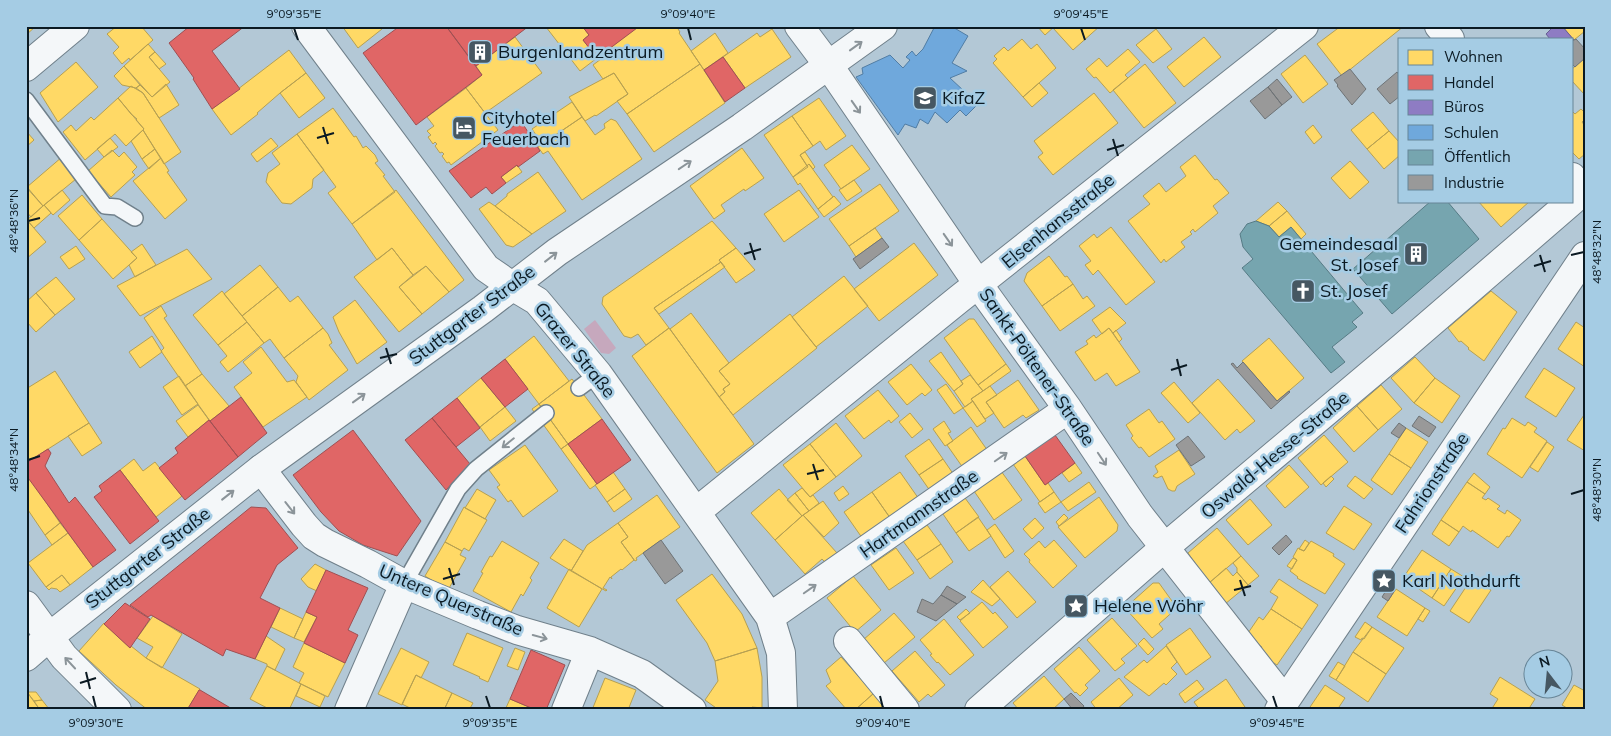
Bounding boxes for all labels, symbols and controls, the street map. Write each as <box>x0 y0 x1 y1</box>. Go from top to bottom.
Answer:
text: 9°09'35"E <box>267 6 321 21</box>
text: 9°09'40"E <box>661 6 715 21</box>
text: 9°09'45"E <box>1054 6 1108 21</box>
legend <box>1398 38 1574 202</box>
building icon: Burgenlandzentrum <box>467 39 493 65</box>
place label: Burgenlandzentrum <box>498 40 663 63</box>
one-way arrow <box>849 41 863 51</box>
text: Wohnen <box>1444 47 1503 66</box>
text: Handel <box>1444 73 1494 92</box>
school or university icon: KifaZ <box>912 85 938 111</box>
place label: KifaZ <box>942 86 985 109</box>
text: Büros <box>1444 97 1484 116</box>
one-way arrow <box>851 99 861 113</box>
place label: Cityhotel Feuerbach <box>482 106 569 150</box>
hotel icon: Cityhotel Feuerbach <box>451 115 477 141</box>
text: Schulen <box>1444 123 1499 142</box>
text: Öffentlich <box>1444 147 1511 166</box>
one-way arrow <box>678 160 692 170</box>
street label: Elsenhansstraße <box>997 168 1119 273</box>
text: Industrie <box>1444 173 1504 192</box>
text: 48°48'36"N <box>6 189 21 253</box>
text: 48°48'32"N <box>1589 220 1604 284</box>
place label: Gemeindesaal St. Josef <box>1279 232 1399 276</box>
one-way arrow <box>943 233 953 247</box>
building icon: Gemeindesaal St. Josef <box>1403 241 1429 267</box>
one-way arrow <box>544 251 557 262</box>
street label: Stuttgarter Straße <box>404 260 539 370</box>
church icon: St. Josef <box>1290 278 1316 304</box>
place label: St. Josef <box>1320 279 1388 302</box>
street label: Sankt-Pöltener-Straße <box>974 284 1100 450</box>
street label: Grazer Straße <box>530 297 621 402</box>
street label: Oswald-Hesse-Straße <box>1196 386 1353 523</box>
one-way arrow <box>352 393 365 404</box>
text: 48°48'34"N <box>6 428 21 492</box>
street label: Fahrionstraße <box>1390 428 1474 537</box>
one-way arrow <box>502 438 515 449</box>
one-way arrow <box>994 452 1008 462</box>
one-way arrow <box>1097 452 1107 466</box>
text: 48°48'30"N <box>1589 458 1604 522</box>
street label: Hartmannstraße <box>855 464 982 563</box>
one-way arrow <box>221 490 235 500</box>
one-way arrow <box>285 501 296 514</box>
street label: Stuttgarter Straße <box>81 502 215 613</box>
street label: Untere Querstraße <box>375 559 527 640</box>
place icon: Karl Nothdurft <box>1371 568 1397 594</box>
place label: Karl Nothdurft <box>1402 569 1520 592</box>
one-way arrow <box>803 584 817 594</box>
place icon: Helene Wöhr <box>1063 593 1089 619</box>
place label: Helene Wöhr <box>1094 594 1203 617</box>
one-way arrow <box>532 633 548 642</box>
north arrow <box>1524 648 1574 698</box>
text: N <box>1537 651 1552 672</box>
one-way arrow <box>64 657 76 669</box>
text: 9°09'30"E <box>69 715 123 730</box>
text: 9°09'35"E <box>463 715 517 730</box>
text: 9°09'40"E <box>856 715 910 730</box>
text: 9°09'45"E <box>1250 715 1304 730</box>

